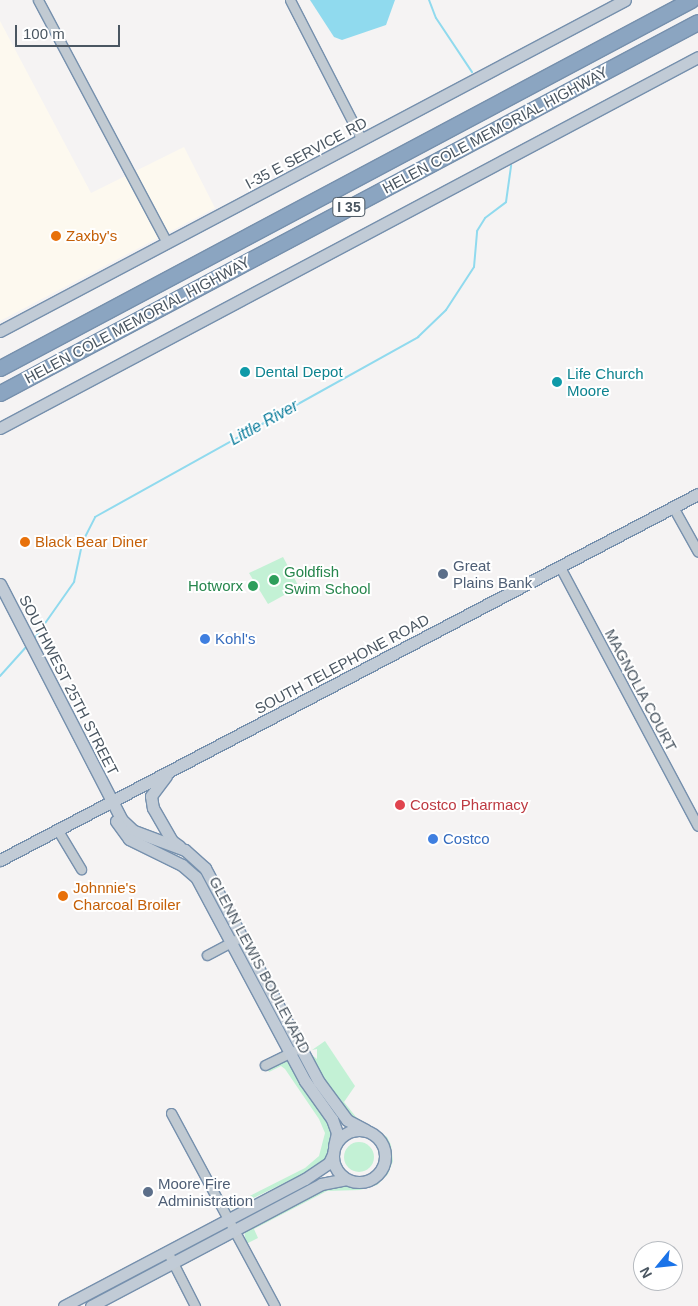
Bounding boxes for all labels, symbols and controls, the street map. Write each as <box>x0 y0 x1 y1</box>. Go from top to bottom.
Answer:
scale bar <box>18 15 122 47</box>
text: 100 m <box>23 25 65 42</box>
street label: HELEN COLE MEMORIAL HIGHWAY <box>379 63 611 197</box>
street label: I-35 E SERVICE RD <box>242 113 370 193</box>
road number: I 35 <box>332 196 366 218</box>
place label: Zaxby's <box>66 227 117 245</box>
marker: Zaxby's <box>50 230 62 242</box>
street label: HELEN COLE MEMORIAL HIGHWAY <box>21 253 253 387</box>
place label: Dental Depot <box>255 363 343 381</box>
place label: Life Church Moore <box>567 364 644 399</box>
marker: Dental Depot <box>239 366 251 378</box>
marker: Life Church Moore <box>551 376 563 388</box>
water label: Little River <box>226 396 302 450</box>
place label: Black Bear Diner <box>35 533 148 551</box>
marker: Black Bear Diner <box>19 536 31 548</box>
place label: Great Plains Bank <box>453 556 532 591</box>
place label: Goldfish Swim School <box>284 562 371 597</box>
marker: Great Plains Bank <box>437 568 449 580</box>
marker: Goldfish Swim School <box>268 574 280 586</box>
place label: Hotworx <box>188 577 243 595</box>
marker: Hotworx <box>247 580 259 592</box>
street label: SOUTHWEST 25TH STREET <box>16 592 122 778</box>
street label: SOUTH TELEPHONE ROAD <box>252 610 432 718</box>
street label: MAGNOLIA COURT <box>601 626 681 754</box>
place label: Kohl's <box>215 630 255 648</box>
marker: Kohl's <box>199 633 211 645</box>
place label: Costco Pharmacy <box>410 796 528 814</box>
marker: Costco Pharmacy <box>394 799 406 811</box>
place label: Costco <box>443 830 490 848</box>
marker: Costco <box>427 833 439 845</box>
street label: GLENN LEWIS BOULEVARD <box>206 873 314 1057</box>
place label: Johnnie's Charcoal Broiler <box>73 878 181 913</box>
marker: Johnnie's Charcoal Broiler <box>57 890 69 902</box>
place label: Moore Fire Administration <box>158 1174 253 1209</box>
marker: Moore Fire Administration <box>142 1186 154 1198</box>
north arrow <box>633 1241 683 1291</box>
text: N <box>636 1264 655 1281</box>

